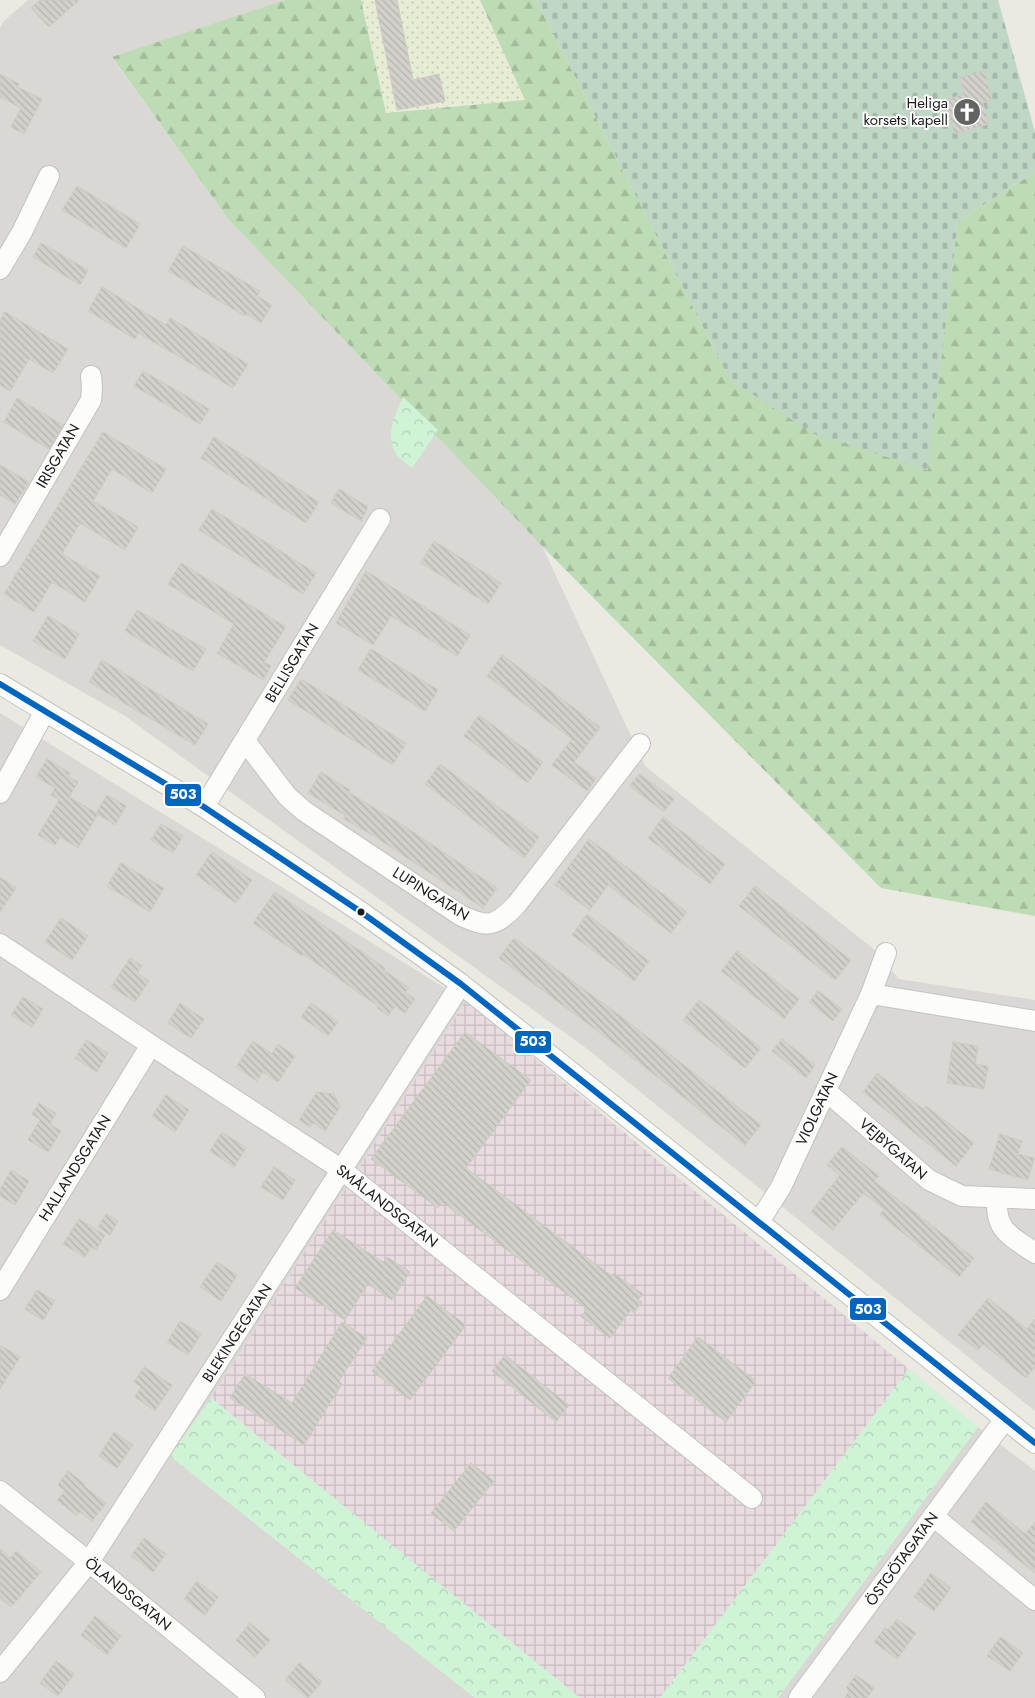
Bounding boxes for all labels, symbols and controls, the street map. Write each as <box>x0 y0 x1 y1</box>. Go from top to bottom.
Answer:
place label: Heliga korsets kapell <box>863 92 948 131</box>
church icon: Heliga korsets kapell <box>952 97 982 127</box>
street label: IRISGATAN <box>31 420 85 492</box>
street label: BELLISGATAN <box>260 619 324 707</box>
line badge: 503 <box>164 783 202 807</box>
text: 503 <box>170 784 197 804</box>
street label: LUPINGATAN <box>388 862 474 926</box>
unlabelled marker <box>356 907 366 917</box>
line badge: 503 <box>514 1030 552 1054</box>
text: 503 <box>520 1031 547 1051</box>
street label: VIOLGATAN <box>790 1069 844 1149</box>
street label: HALLANDSGATAN <box>33 1111 117 1225</box>
street label: VEJBYGATAN <box>854 1113 932 1185</box>
street label: SMÅLANDSGATAN <box>331 1159 443 1253</box>
street label: BLEKINGEGATAN <box>197 1279 277 1387</box>
line badge: 503 <box>849 1297 887 1321</box>
text: 503 <box>855 1299 882 1319</box>
street label: ÖSTGÖTAGATAN <box>860 1508 944 1610</box>
street label: ÖLANDSGATAN <box>80 1552 176 1636</box>

